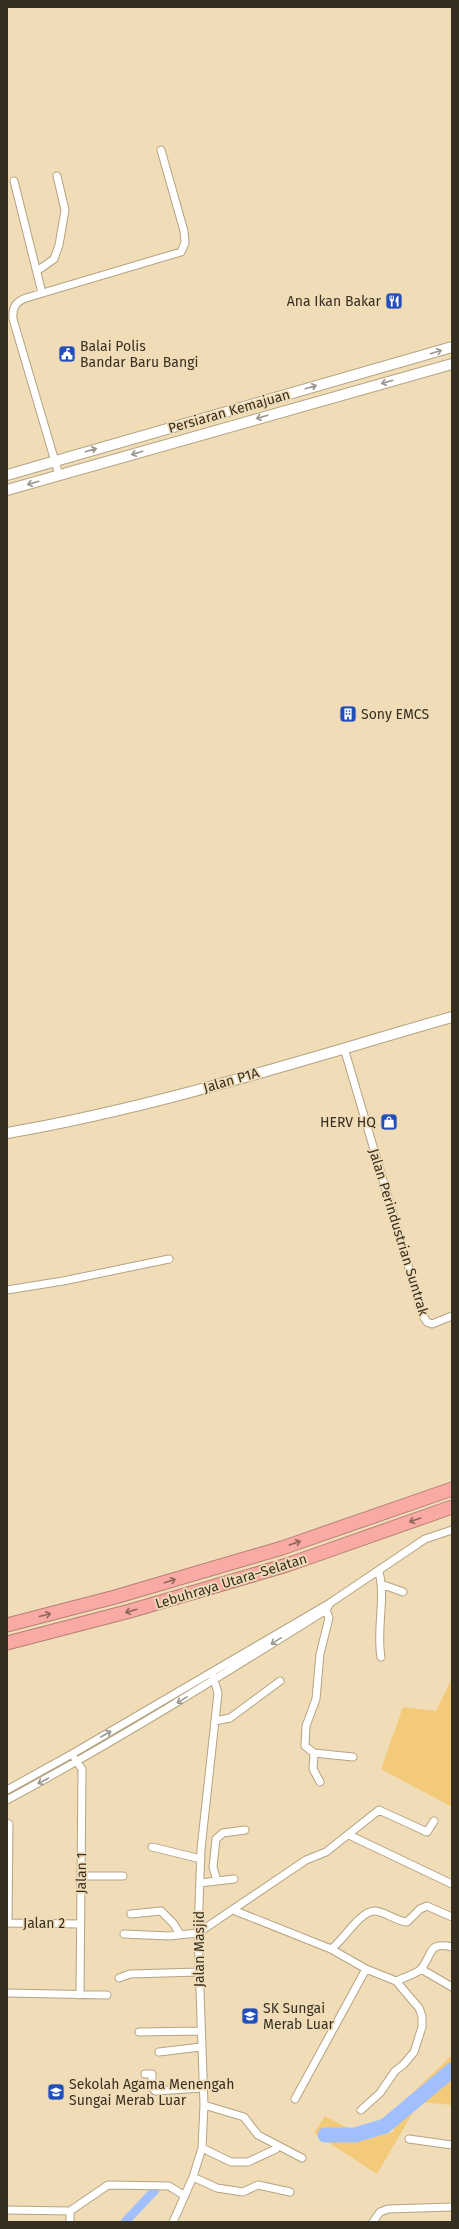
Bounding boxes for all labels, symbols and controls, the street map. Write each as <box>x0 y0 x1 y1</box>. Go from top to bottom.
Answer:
restaurant icon: Ana Ikan Bakar <box>384 291 404 311</box>
place label: Ana Ikan Bakar <box>287 293 382 310</box>
place label: Balai Polis Bandar Baru Bangi <box>80 338 198 371</box>
public building icon: Balai Polis Bandar Baru Bangi <box>57 344 77 364</box>
one-way arrow <box>429 348 442 355</box>
one-way arrow <box>381 379 394 386</box>
one-way arrow <box>304 383 317 390</box>
street label: Persiaran Kemajuan <box>166 386 292 437</box>
one-way arrow <box>256 414 269 422</box>
one-way arrow <box>85 446 98 453</box>
one-way arrow <box>131 450 144 457</box>
one-way arrow <box>27 479 40 487</box>
building icon: Sony EMCS <box>338 704 358 724</box>
place label: Sony EMCS <box>361 706 429 723</box>
street label: Jalan P1A <box>201 1064 261 1097</box>
shop icon: HERV HQ <box>379 1112 399 1132</box>
place label: HERV HQ <box>320 1114 376 1131</box>
street label: Jalan Perindustrian Suntrak <box>365 1146 432 1319</box>
one-way arrow <box>410 1516 422 1524</box>
one-way arrow <box>288 1539 300 1547</box>
street label: Lebuhraya Utara–Selatan <box>153 1550 309 1613</box>
one-way arrow <box>163 1577 176 1584</box>
one-way arrow <box>125 1607 138 1615</box>
one-way arrow <box>38 1611 51 1618</box>
one-way arrow <box>271 1637 282 1646</box>
one-way arrow <box>177 1696 188 1704</box>
one-way arrow <box>100 1730 112 1738</box>
one-way arrow <box>37 1777 49 1785</box>
street label: Jalan 1 <box>73 1852 90 1894</box>
street label: Jalan Masjid <box>191 1911 208 1987</box>
street label: Jalan 2 <box>23 1915 65 1932</box>
place label: SK Sungai Merab Luar <box>263 2000 335 2033</box>
school or university icon: SK Sungai Merab Luar <box>240 2006 260 2026</box>
place label: Sekolah Agama Menengah Sungai Merab Luar <box>69 2076 234 2109</box>
school or university icon: Sekolah Agama Menengah Sungai Merab Luar <box>46 2082 66 2102</box>

